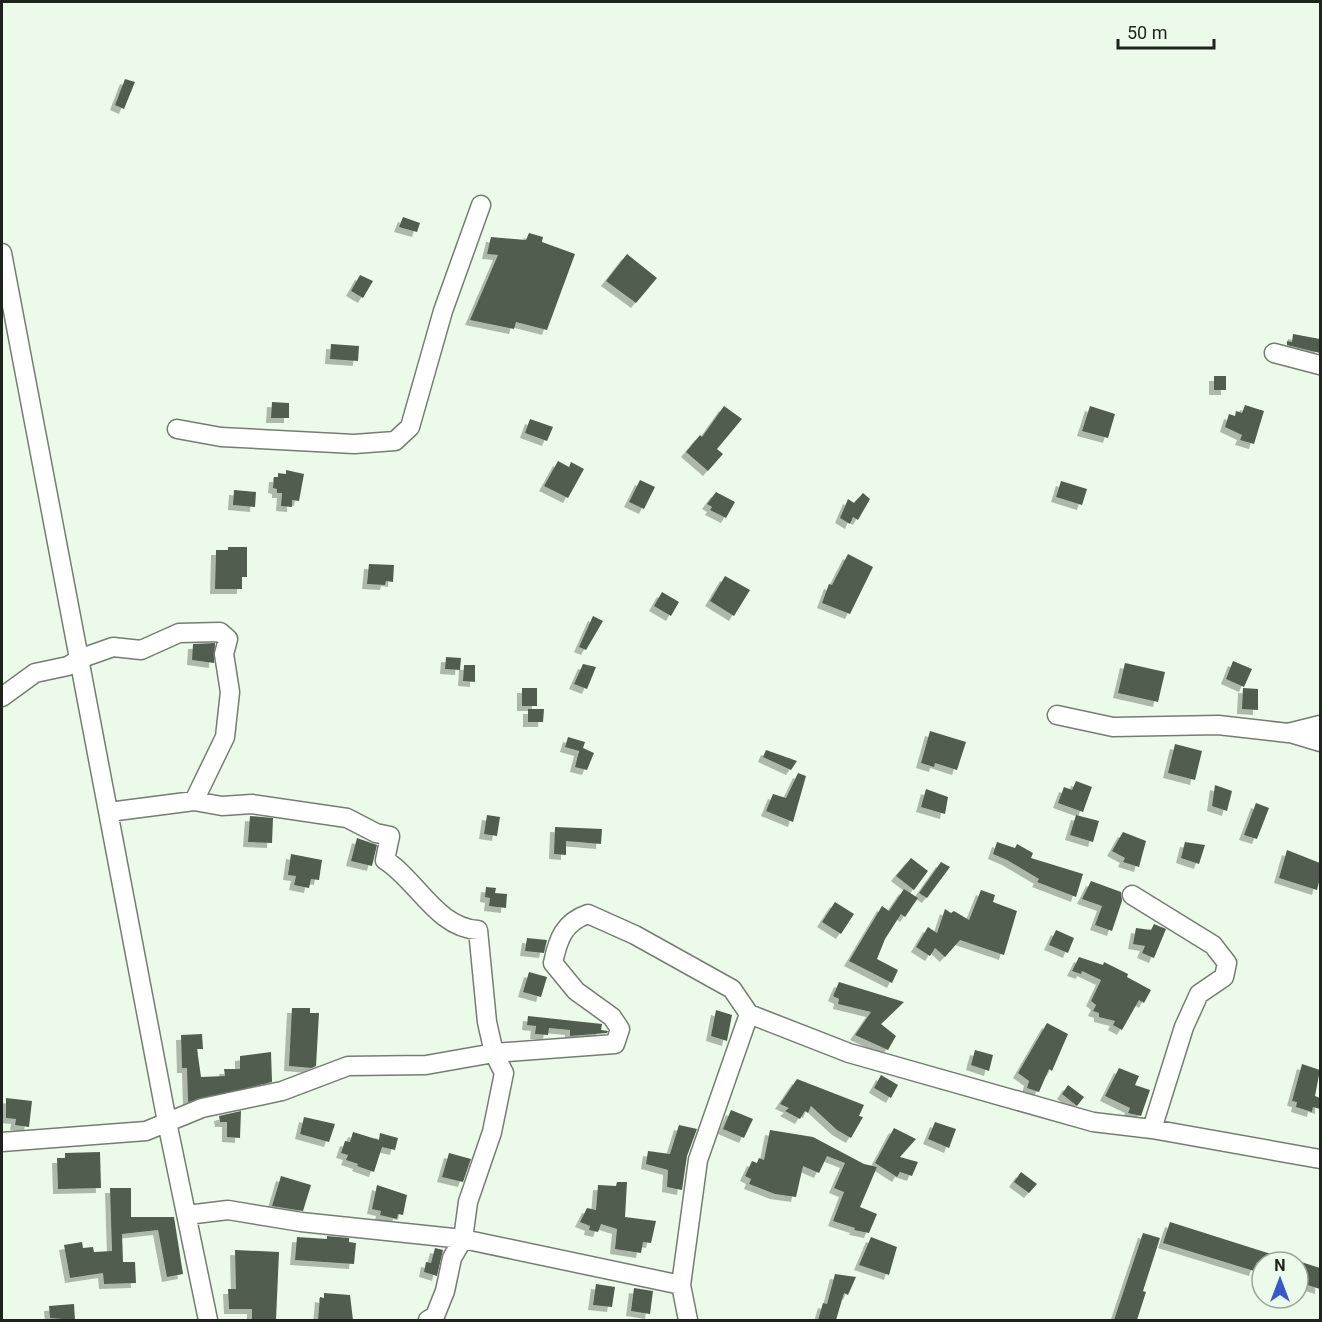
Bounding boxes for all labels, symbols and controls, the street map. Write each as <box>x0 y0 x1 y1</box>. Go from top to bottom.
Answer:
scale bar <box>1118 12 1214 50</box>
text: 50 m <box>1127 22 1167 43</box>
north arrow <box>1250 1250 1310 1310</box>
text: N <box>1274 1256 1286 1275</box>

